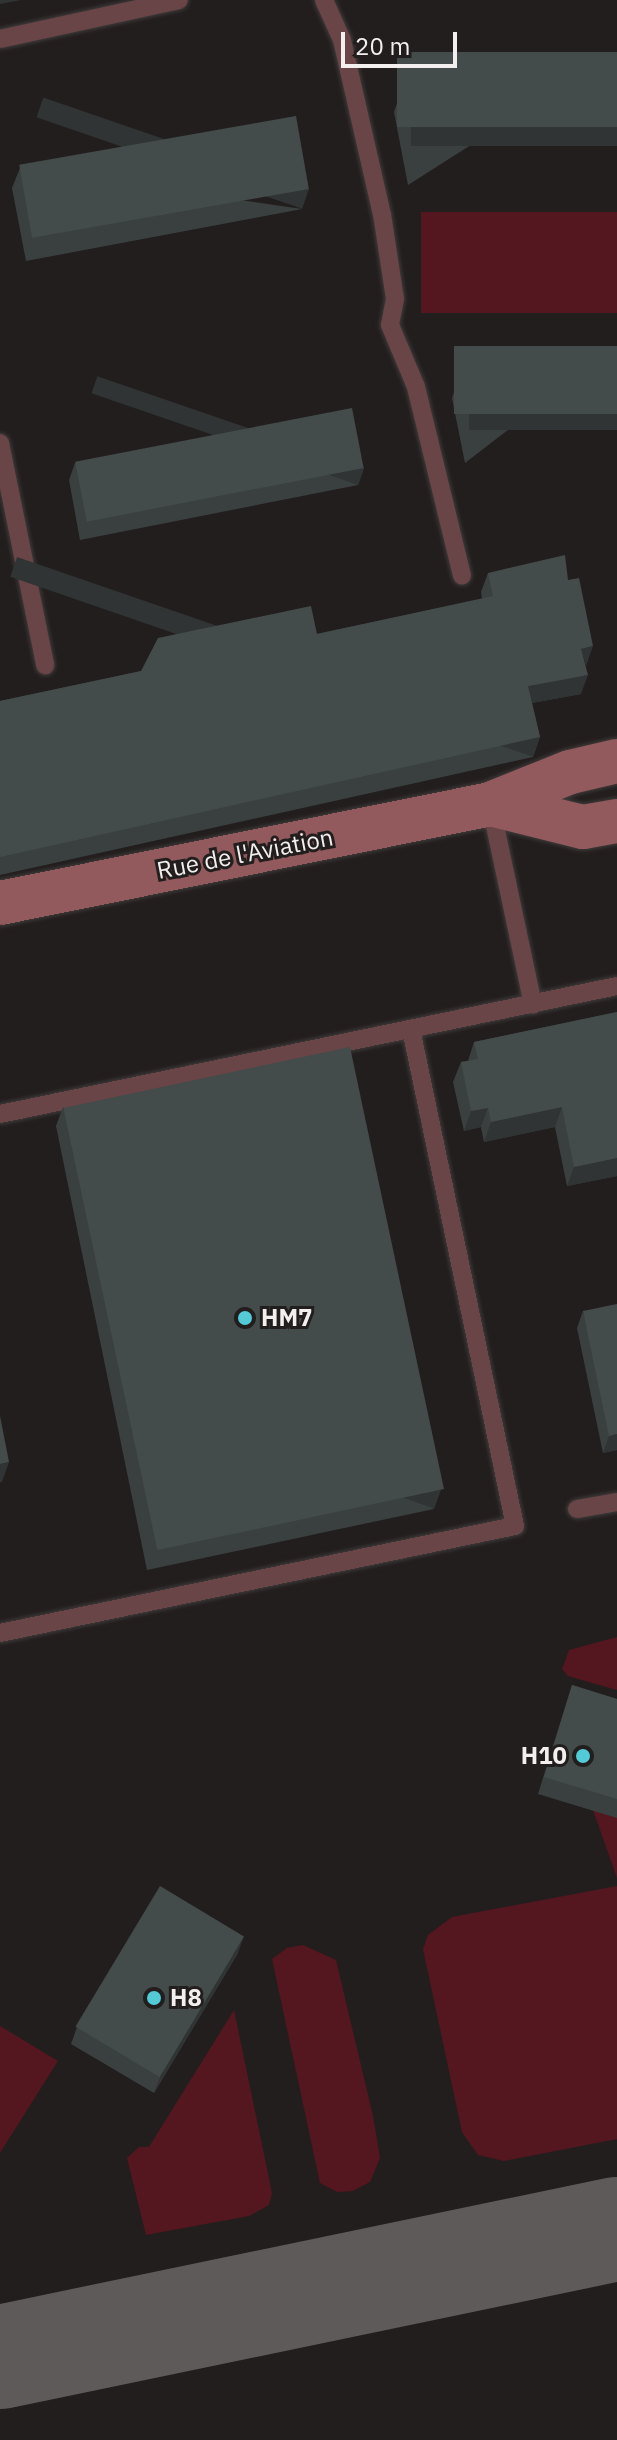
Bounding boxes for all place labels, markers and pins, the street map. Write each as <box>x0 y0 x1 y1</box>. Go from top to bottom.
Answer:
place label: HM7 <box>261 1304 312 1332</box>
marker: HM7 <box>236 1309 254 1327</box>
place label: H10 <box>521 1742 567 1770</box>
marker: H10 <box>574 1747 592 1765</box>
place label: H8 <box>170 1984 202 2012</box>
marker: H8 <box>145 1989 163 2007</box>

